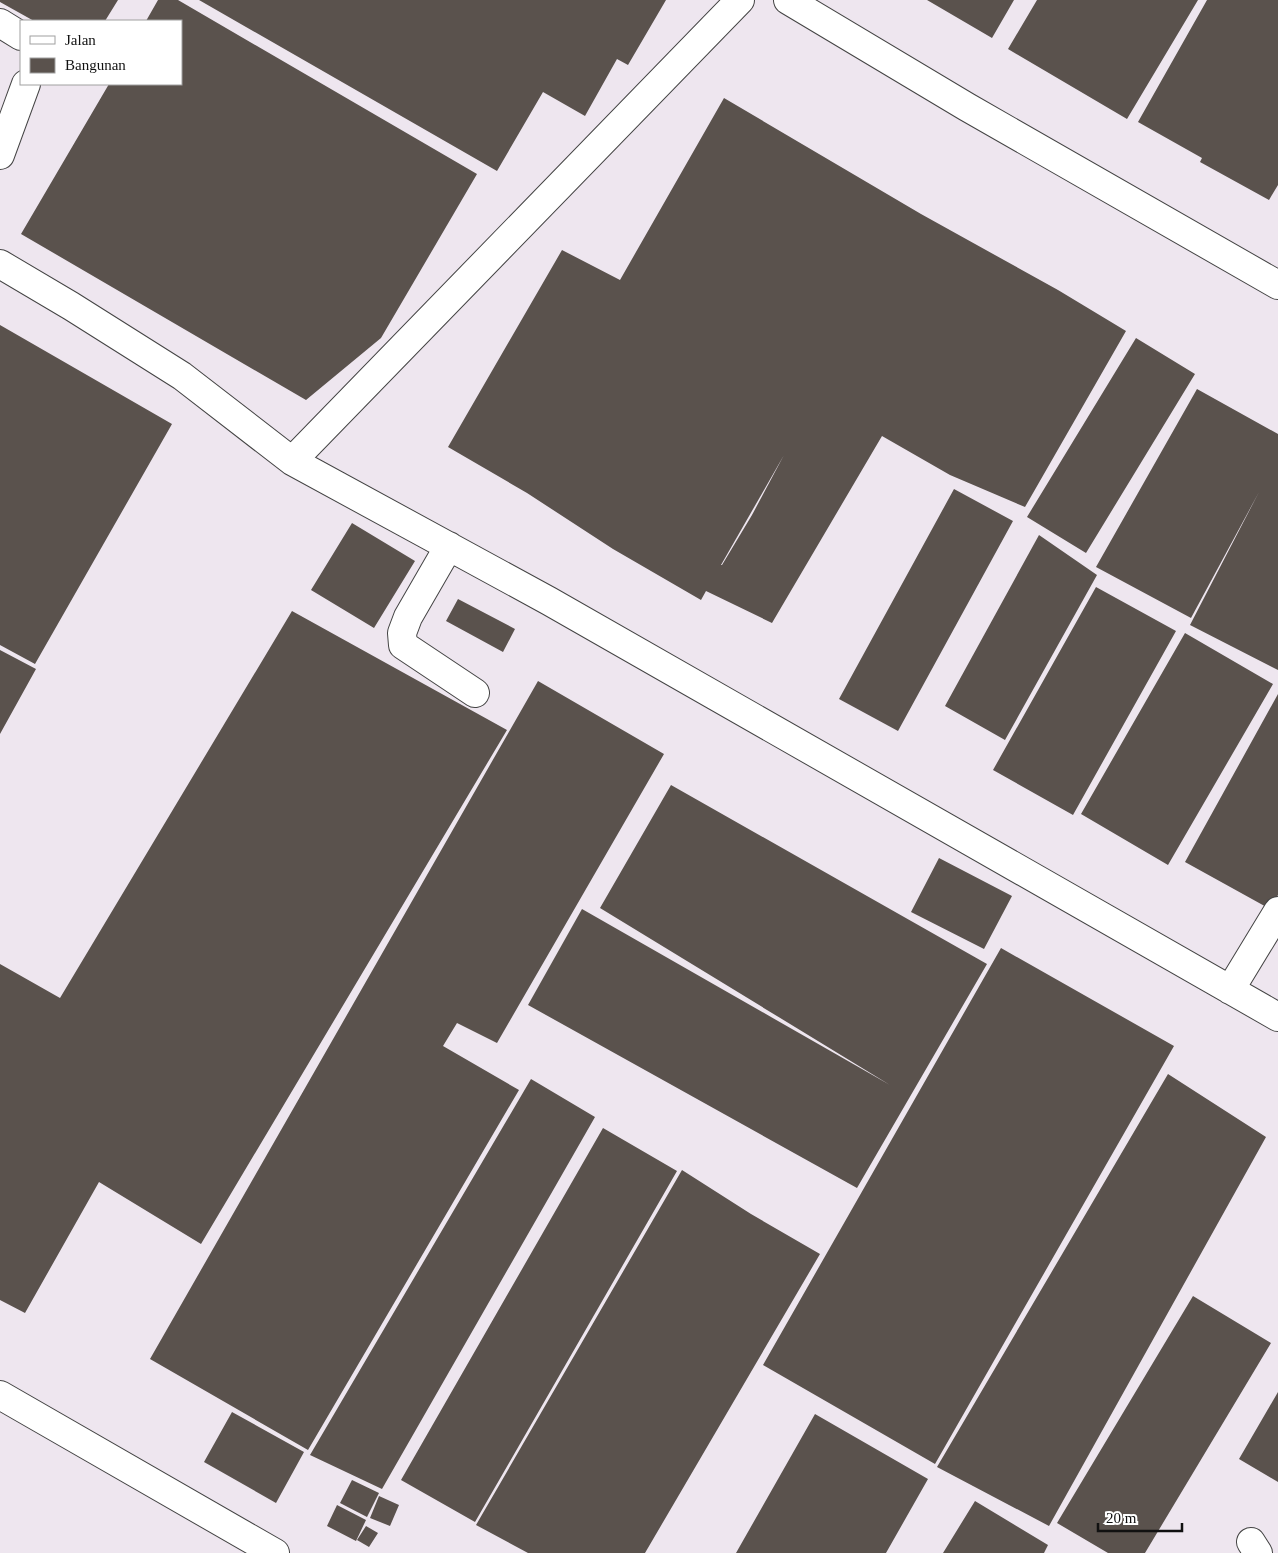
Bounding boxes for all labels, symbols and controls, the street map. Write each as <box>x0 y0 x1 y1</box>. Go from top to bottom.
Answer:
legend <box>20 20 182 85</box>
text: Jalan <box>65 32 96 48</box>
text: Bangunan <box>65 57 126 73</box>
scale bar <box>1098 1500 1182 1532</box>
text: 20 m <box>1106 1510 1137 1526</box>

